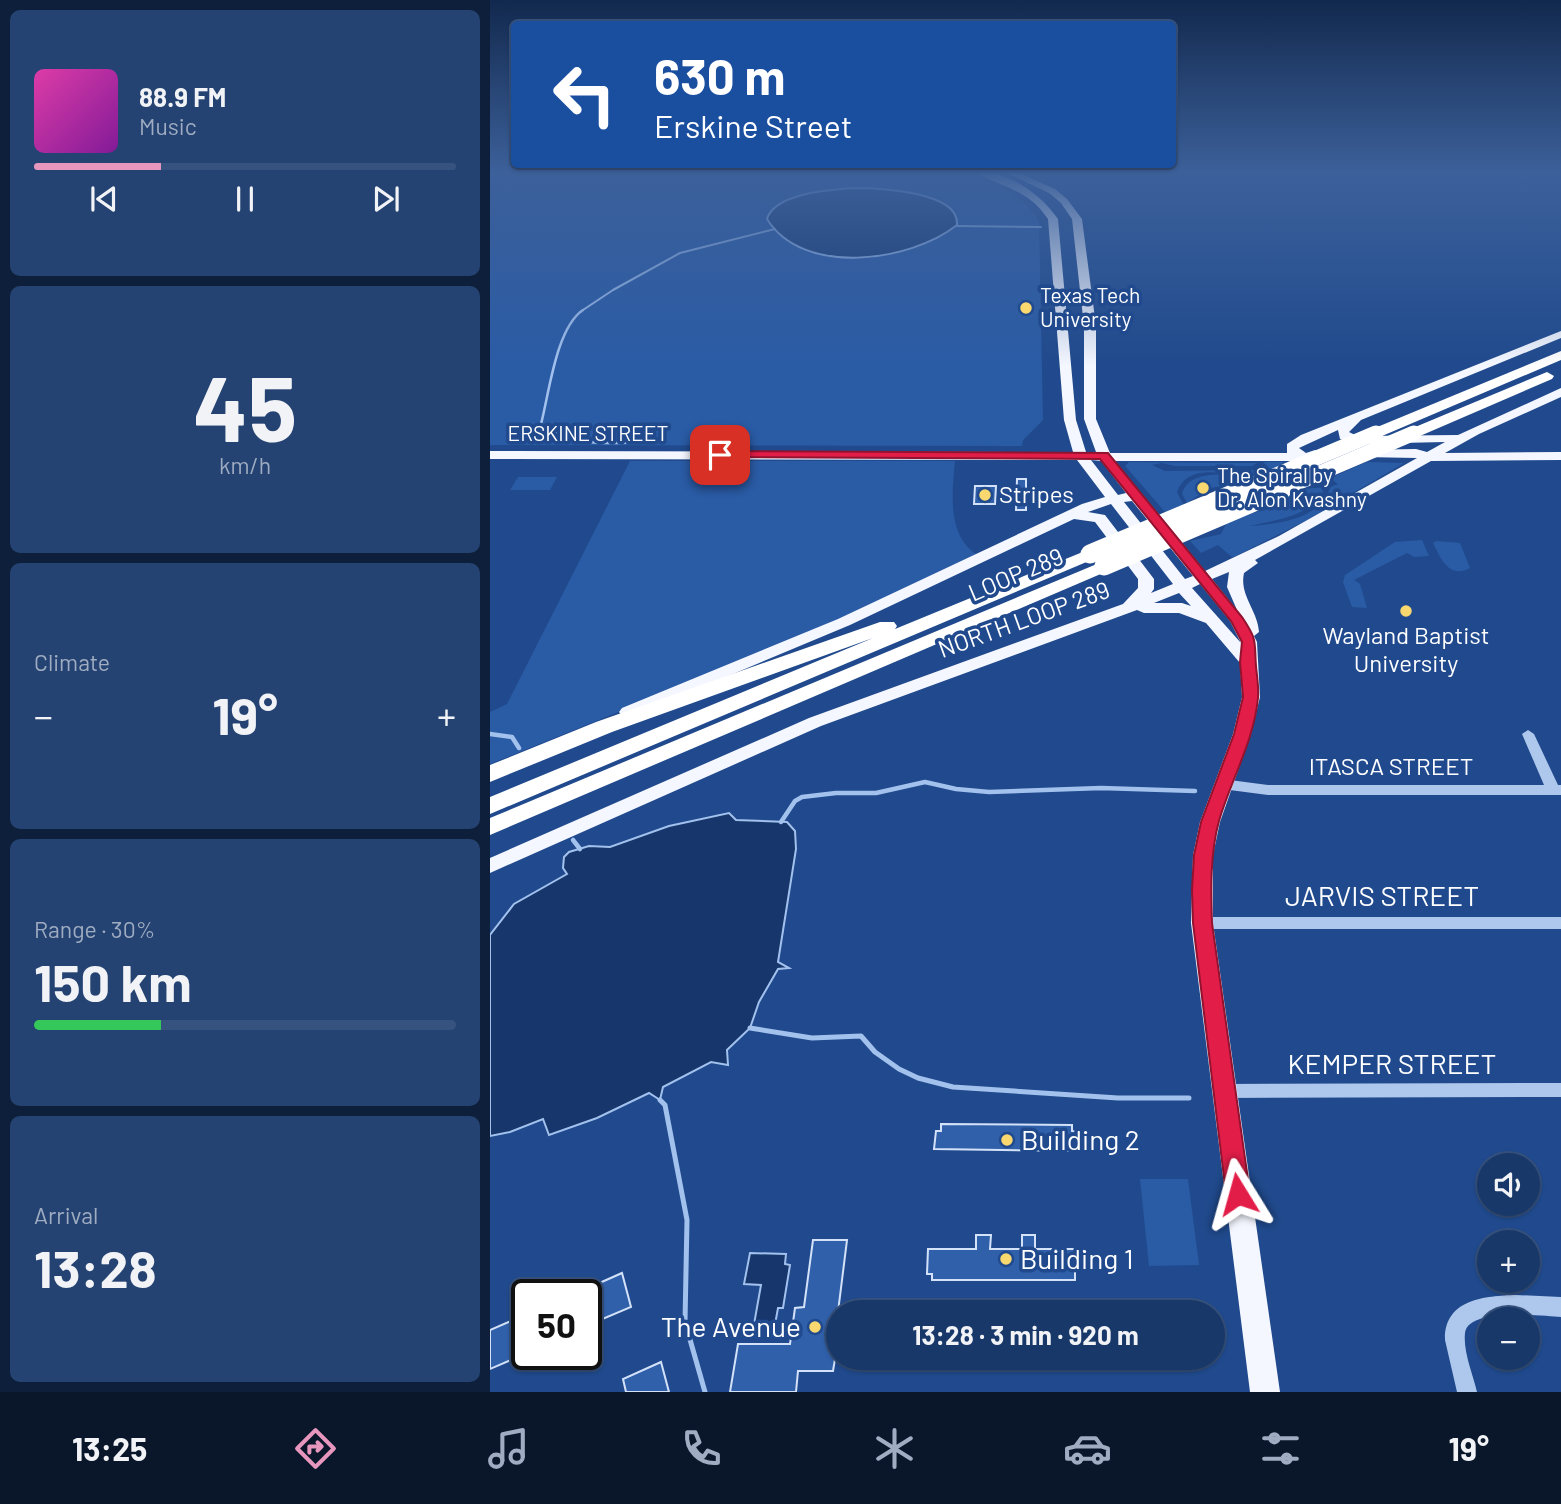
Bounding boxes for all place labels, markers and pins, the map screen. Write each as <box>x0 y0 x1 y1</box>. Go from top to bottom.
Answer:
place label: Texas Tech University <box>1040 282 1140 331</box>
marker: Texas Tech University <box>1018 300 1034 316</box>
pin <box>690 425 750 485</box>
place label: The Spiral by Dr. Alon Kvashny <box>1217 462 1367 511</box>
place label: Stripes <box>999 479 1074 508</box>
marker: The Spiral by Dr. Alon Kvashny <box>1195 480 1211 496</box>
marker: Stripes <box>977 487 993 503</box>
marker: Wayland Baptist University <box>1398 603 1414 619</box>
place label: Wayland Baptist University <box>1322 620 1490 677</box>
place label: Building 2 <box>1021 1122 1140 1156</box>
marker: Building 2 <box>999 1132 1015 1148</box>
place label: Building 1 <box>1020 1241 1134 1275</box>
marker: Building 1 <box>998 1251 1014 1267</box>
place label: The Avenue <box>661 1309 801 1343</box>
marker: The Avenue <box>807 1319 823 1335</box>

